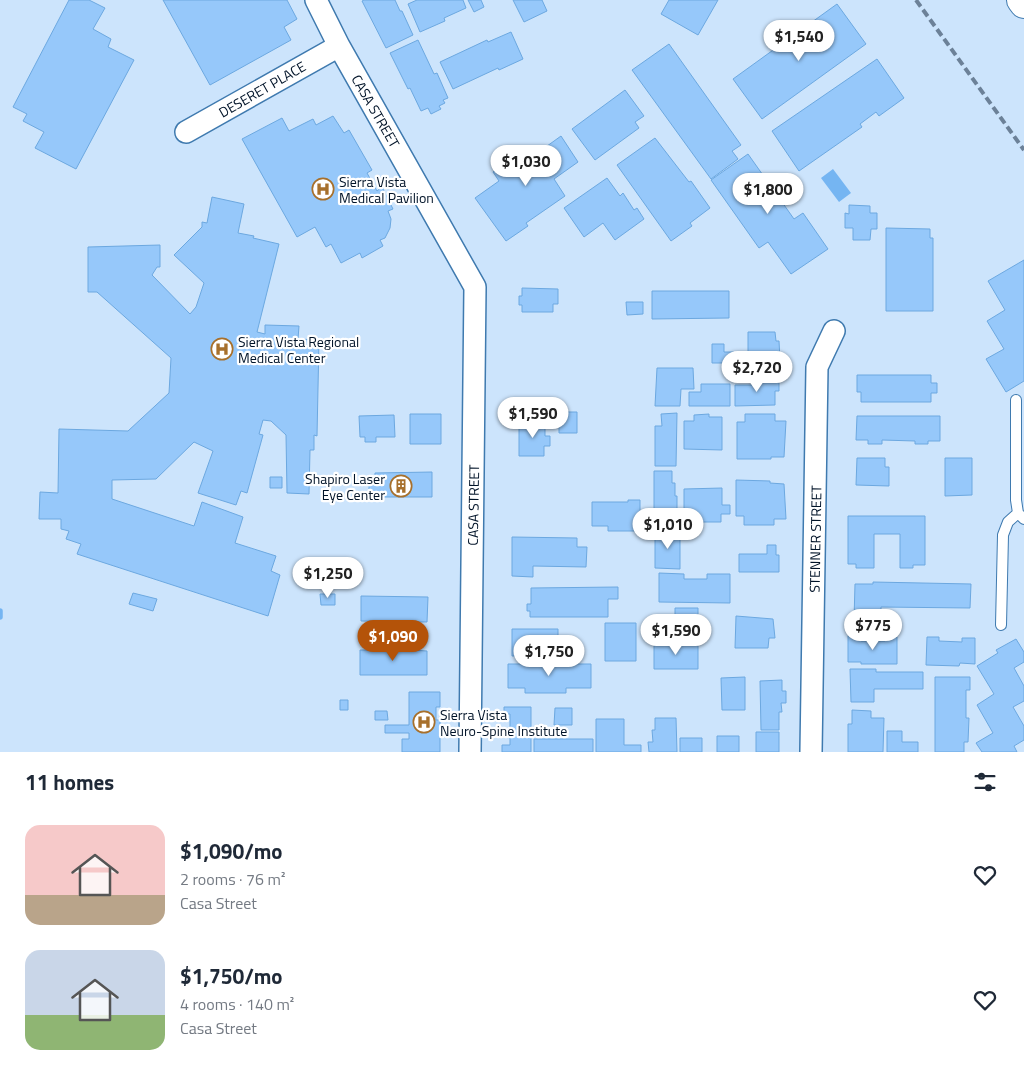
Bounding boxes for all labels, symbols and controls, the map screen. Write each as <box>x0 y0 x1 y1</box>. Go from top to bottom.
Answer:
pin: $1,540 <box>758 20 840 62</box>
text: $1,540 <box>774 24 824 48</box>
street label: DESERET PLACE <box>215 55 310 122</box>
street label: CASA STREET <box>347 71 406 152</box>
pin: $1,030 <box>485 144 567 187</box>
text: $1,030 <box>501 149 551 173</box>
place label: Sierra Vista Medical Pavilion <box>339 171 434 208</box>
pin: $1,800 <box>727 172 809 215</box>
hospital icon: Sierra Vista Medical Pavilion <box>311 177 335 201</box>
text: $1,800 <box>743 177 793 201</box>
place label: Sierra Vista Regional Medical Center <box>238 331 359 368</box>
hospital icon: Sierra Vista Regional Medical Center <box>210 337 234 361</box>
pin: $2,720 <box>716 350 798 393</box>
text: $2,720 <box>732 355 782 379</box>
pin: $1,590 <box>492 396 574 439</box>
text: $1,590 <box>508 401 558 425</box>
street label: CASA STREET <box>462 464 484 546</box>
place label: Shapiro Laser Eye Center <box>305 468 385 505</box>
building icon: Shapiro Laser Eye Center <box>389 474 413 498</box>
street label: STENNER STREET <box>804 484 826 593</box>
pin: $1,010 <box>627 508 709 550</box>
text: $1,010 <box>643 512 693 536</box>
pin: $1,250 <box>287 556 369 599</box>
text: $1,250 <box>303 561 353 585</box>
pin: $775 <box>843 608 903 651</box>
text: $775 <box>855 613 891 637</box>
pin: $1,590 <box>635 614 717 656</box>
text: $1,590 <box>651 618 701 642</box>
pin: $1,090 <box>352 620 434 662</box>
text: $1,090 <box>368 624 418 648</box>
pin: $1,750 <box>508 634 590 677</box>
text: $1,750 <box>524 639 574 663</box>
place label: Sierra Vista Neuro-Spine Institute <box>440 704 567 741</box>
hospital icon: Sierra Vista Neuro-Spine Institute <box>412 710 436 734</box>
text: 11 homes <box>25 766 114 798</box>
icon: filters <box>971 768 999 796</box>
text: $1,090/mo <box>180 835 282 867</box>
icon: home <box>65 845 125 905</box>
icon: heart <box>971 861 999 889</box>
text: 2 rooms · 76 m² <box>180 867 285 891</box>
text: Casa Street <box>180 891 257 915</box>
text: $1,750/mo <box>180 960 282 992</box>
icon: home <box>65 970 125 1030</box>
icon: heart <box>971 986 999 1014</box>
text: 4 rooms · 140 m² <box>180 992 294 1016</box>
text: Casa Street <box>180 1016 257 1040</box>

